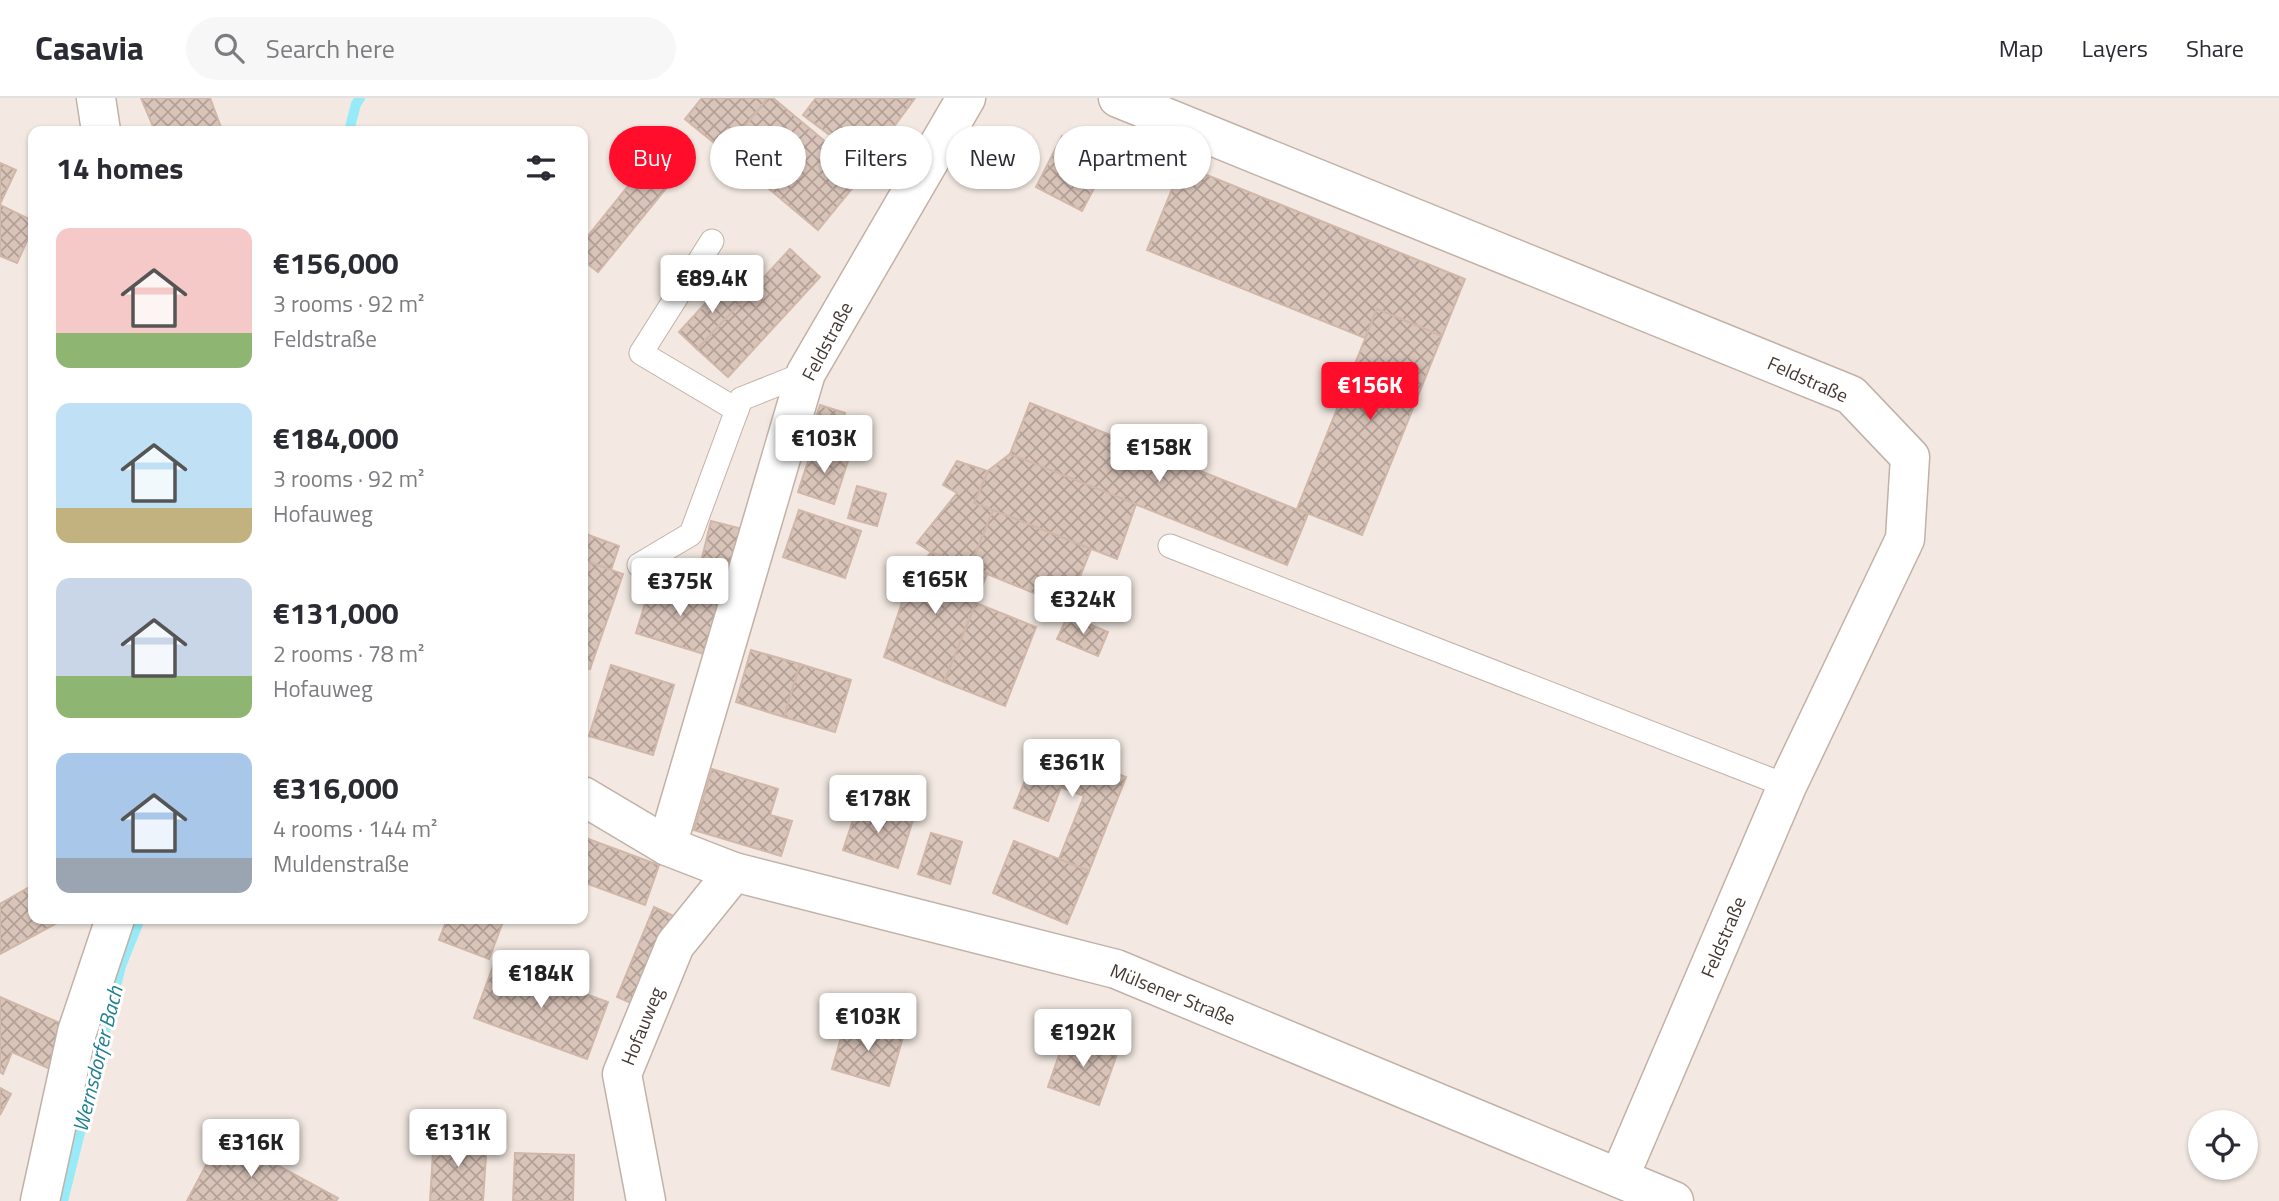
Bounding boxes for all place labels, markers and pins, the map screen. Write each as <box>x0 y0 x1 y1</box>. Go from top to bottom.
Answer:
pin: €89.4K <box>655 256 769 315</box>
pin: €156K <box>1321 362 1419 422</box>
pin: €103K <box>775 416 873 475</box>
pin: €158K <box>1110 424 1208 484</box>
pin: €165K <box>886 556 984 616</box>
pin: €375K <box>631 559 729 618</box>
pin: €324K <box>1034 576 1132 636</box>
pin: €361K <box>1023 740 1121 799</box>
pin: €178K <box>829 776 927 835</box>
pin: €184K <box>492 950 590 1010</box>
pin: €103K <box>819 993 917 1053</box>
pin: €192K <box>1034 1010 1132 1069</box>
pin: €131K <box>409 1110 507 1169</box>
pin: €316K <box>202 1119 300 1179</box>

